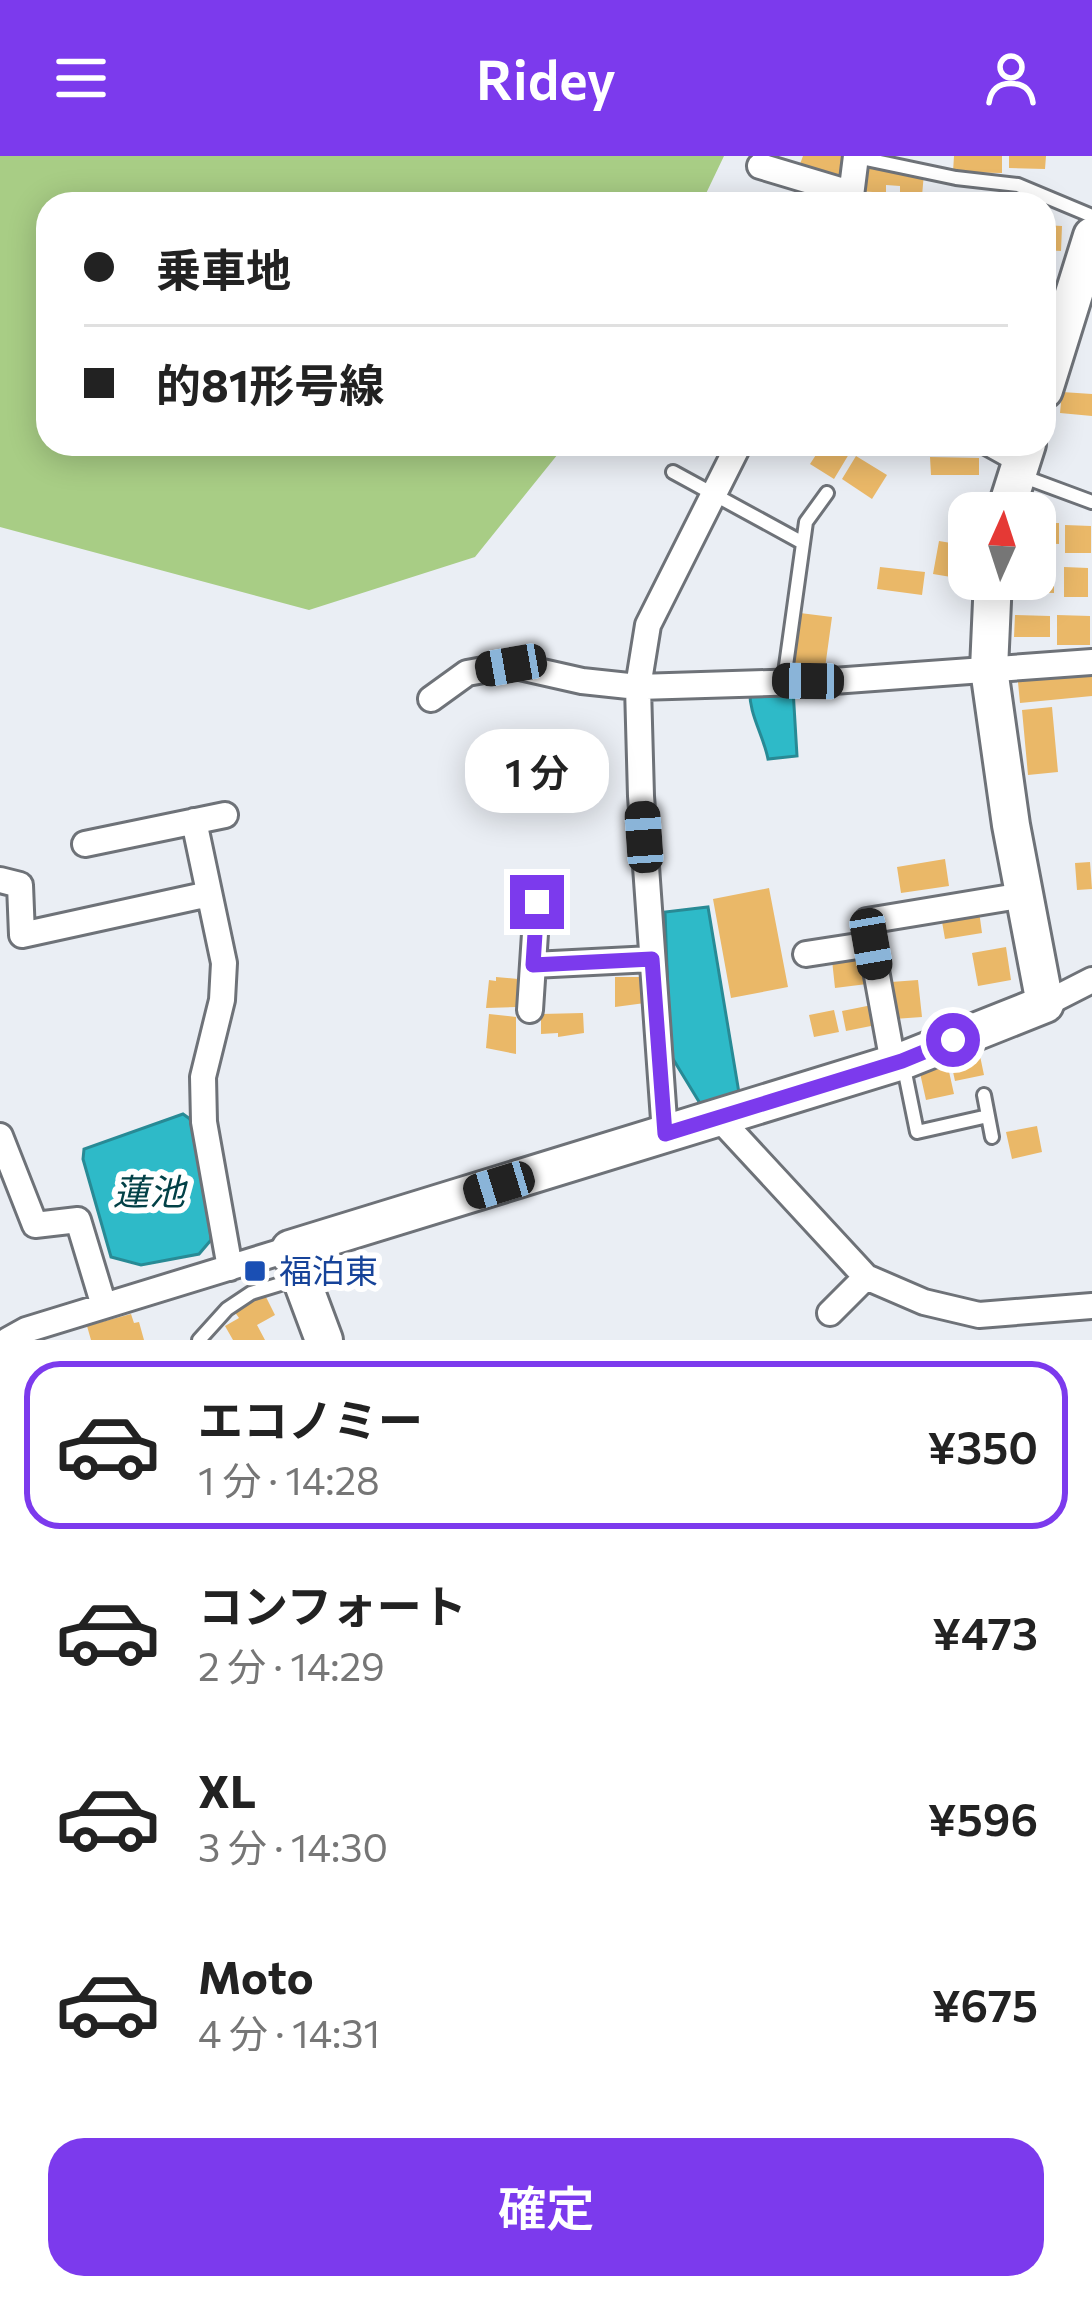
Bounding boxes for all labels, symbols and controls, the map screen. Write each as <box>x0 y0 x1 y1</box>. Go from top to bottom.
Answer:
icon: menu <box>48 45 114 111</box>
text: Ridey <box>476 45 616 111</box>
icon: person <box>978 45 1044 111</box>
text: 乗車地 <box>156 241 291 296</box>
text: 的81形号線 <box>156 356 384 411</box>
north arrow <box>948 492 1056 600</box>
map controls <box>948 492 1056 600</box>
car <box>472 641 550 689</box>
car <box>772 662 844 700</box>
callout: 1 分 <box>465 728 609 812</box>
text: 1 分 <box>505 747 569 795</box>
car <box>624 800 664 874</box>
route end <box>510 875 564 929</box>
car <box>847 905 895 983</box>
route start <box>926 1013 980 1067</box>
car <box>459 1157 539 1213</box>
water label: 蓮池 <box>113 1168 188 1212</box>
place label: 福泊東 <box>279 1249 378 1290</box>
marker: 福泊東 <box>242 1258 268 1284</box>
icon: car <box>54 1391 162 1499</box>
text: エコノミー <box>198 1391 423 1446</box>
text: ¥350 <box>928 1418 1038 1473</box>
text: 1 分 · 14:28 <box>198 1455 380 1503</box>
icon: car <box>54 1577 162 1685</box>
text: コンフォート <box>198 1577 467 1632</box>
text: ¥473 <box>932 1604 1038 1659</box>
text: 2 分 · 14:29 <box>198 1641 385 1689</box>
text: XL <box>198 1762 256 1817</box>
icon: car <box>54 1763 162 1871</box>
text: ¥596 <box>928 1790 1038 1845</box>
text: 3 分 · 14:30 <box>198 1822 388 1870</box>
text: Moto <box>198 1948 314 2003</box>
icon: car <box>54 1949 162 2057</box>
text: ¥675 <box>932 1976 1038 2031</box>
text: 4 分 · 14:31 <box>198 2008 380 2056</box>
button: 確定 <box>48 2138 1044 2276</box>

